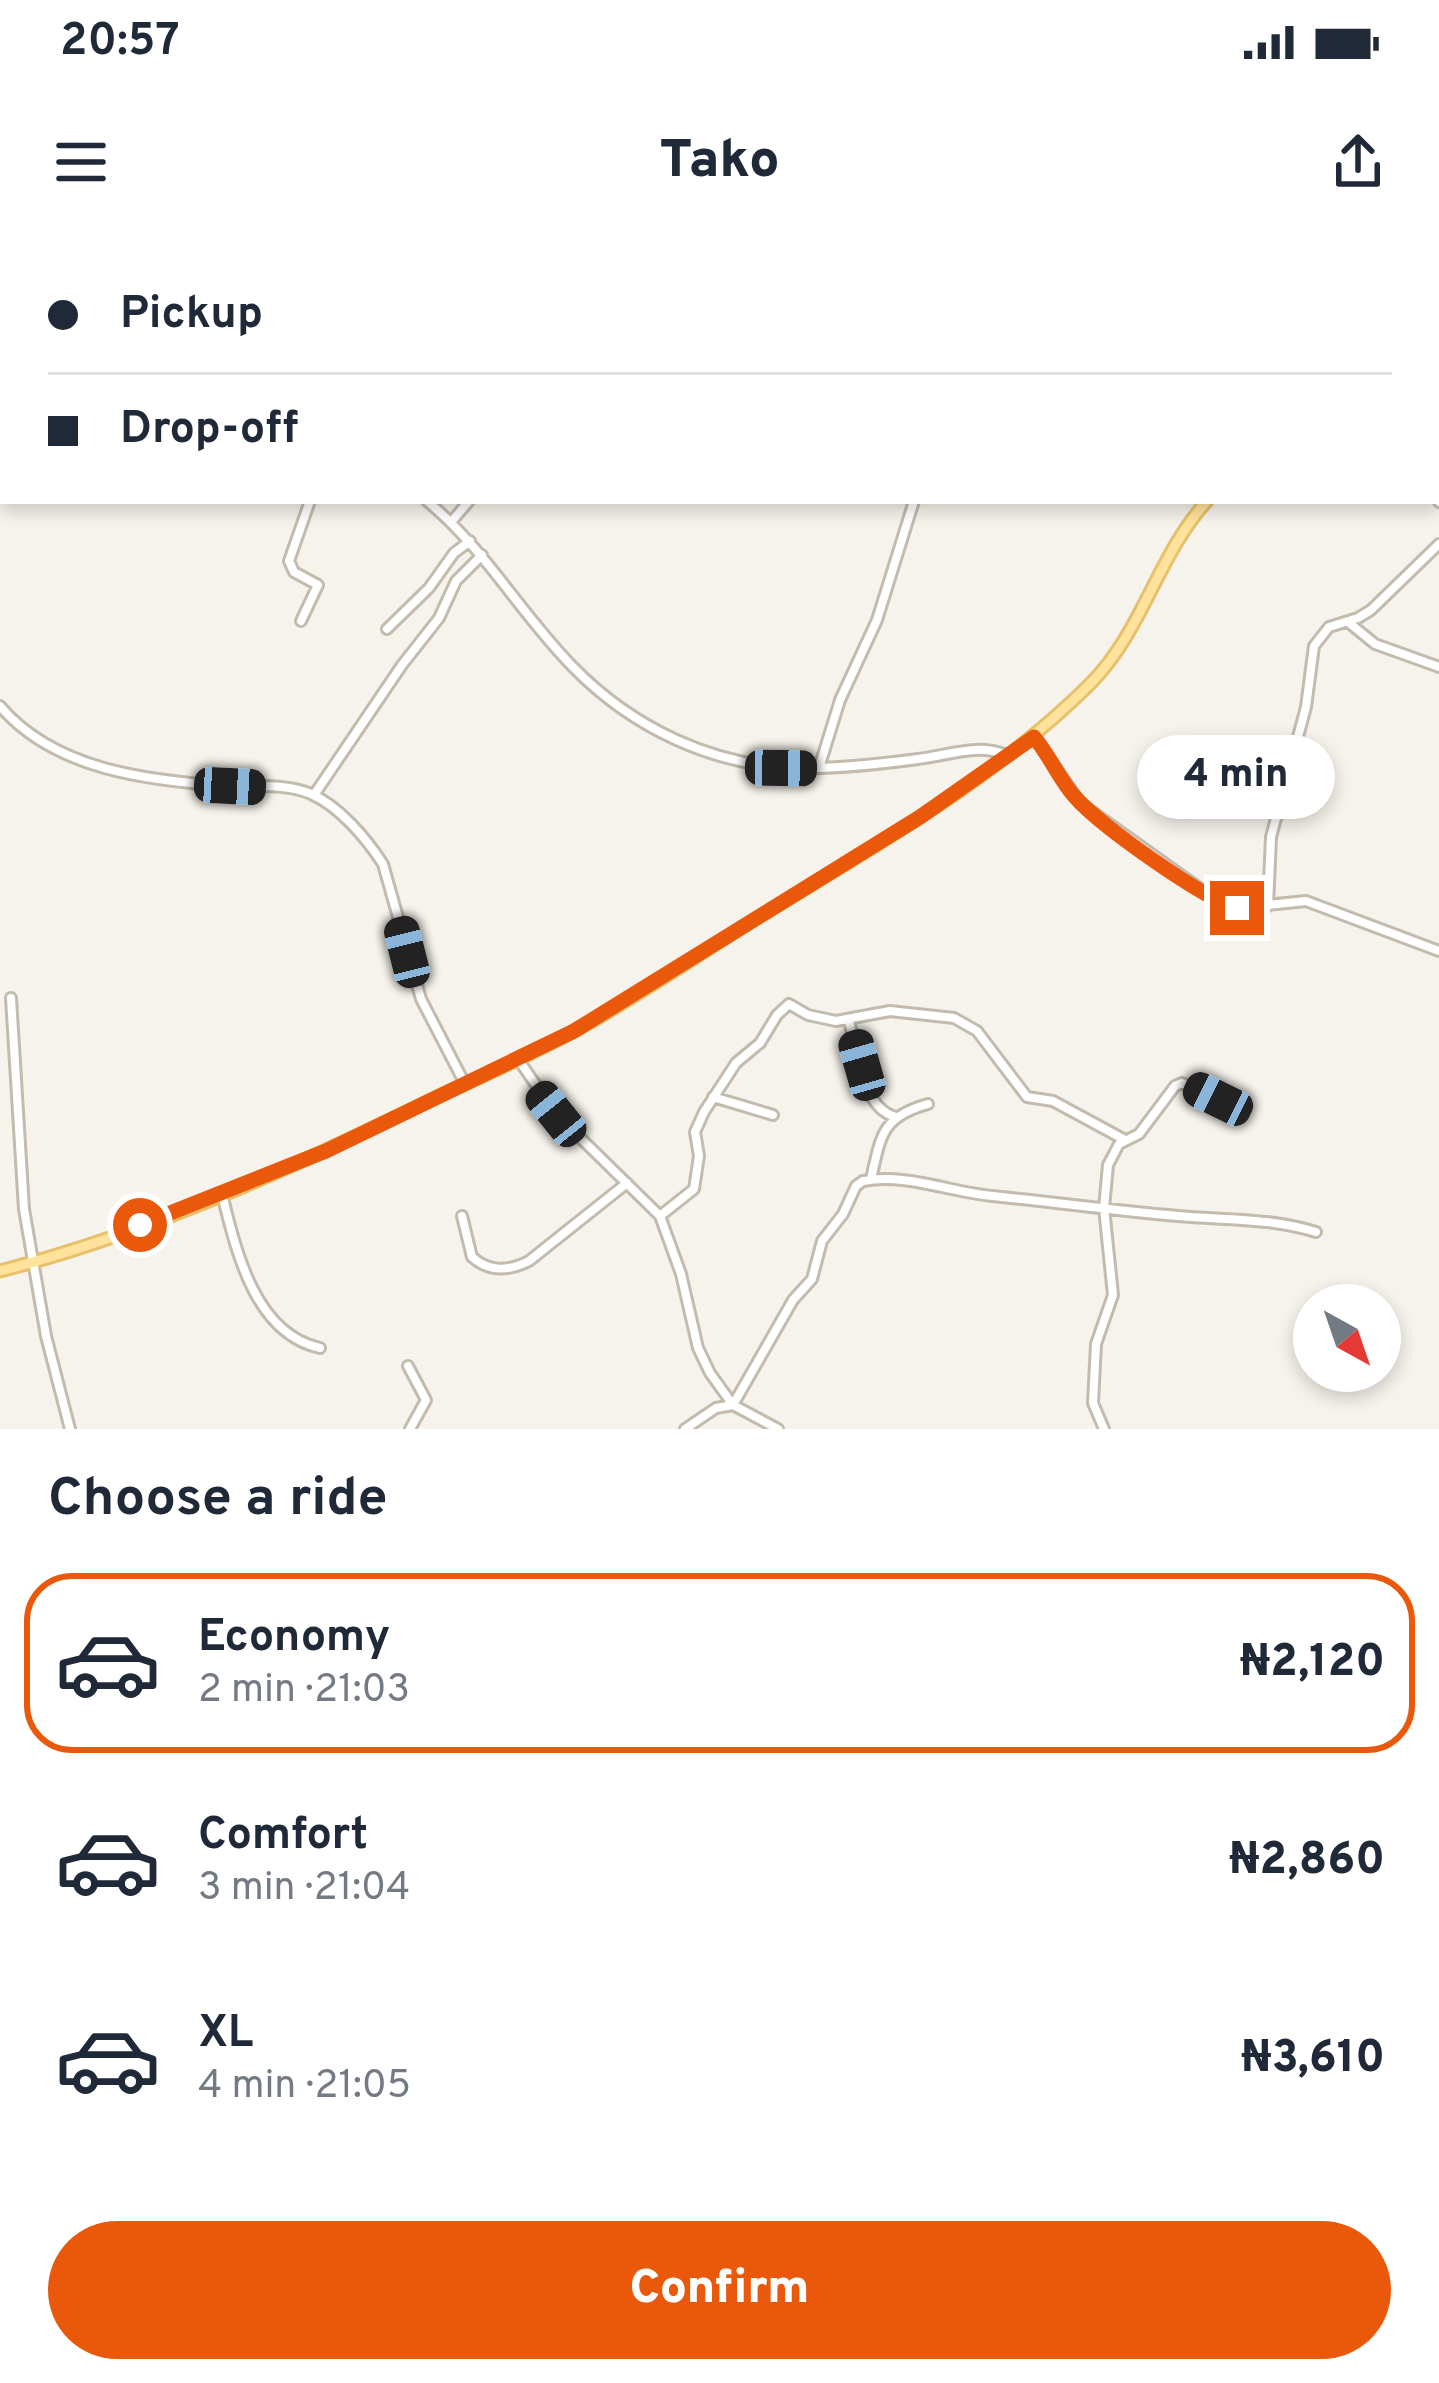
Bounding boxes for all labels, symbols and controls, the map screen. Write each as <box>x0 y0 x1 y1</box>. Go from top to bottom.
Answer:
text: 20:57 <box>60 14 180 71</box>
text: Tako <box>659 128 780 197</box>
icon: menu <box>48 129 114 195</box>
icon: share <box>1325 129 1391 195</box>
text: Pickup <box>120 287 263 344</box>
text: Drop-off <box>120 402 299 459</box>
callout: 4 min <box>1138 734 1336 818</box>
car <box>745 749 817 787</box>
text: 4 min <box>1184 752 1288 801</box>
car <box>193 766 267 806</box>
route end <box>1210 881 1264 935</box>
car <box>381 913 433 991</box>
car <box>835 1025 889 1105</box>
car <box>1178 1067 1258 1131</box>
car <box>519 1075 593 1153</box>
route start <box>113 1198 167 1252</box>
north arrow <box>1293 1284 1401 1392</box>
map controls <box>1293 1284 1401 1392</box>
text: Choose a ride <box>48 1466 388 1535</box>
icon: car <box>54 1609 162 1717</box>
text: Economy <box>198 1610 390 1667</box>
text: ₦2,120 <box>1240 1635 1385 1692</box>
text: 2 min · 21:03 <box>198 1667 410 1716</box>
icon: car <box>54 1807 162 1915</box>
text: Comfort <box>198 1808 368 1865</box>
text: ₦2,860 <box>1229 1833 1385 1890</box>
text: 3 min · 21:04 <box>198 1865 410 1914</box>
icon: car <box>54 2005 162 2113</box>
text: XL <box>198 2006 253 2063</box>
text: ₦3,610 <box>1241 2031 1385 2088</box>
text: 4 min · 21:05 <box>198 2063 411 2112</box>
button: Confirm <box>48 2221 1391 2359</box>

